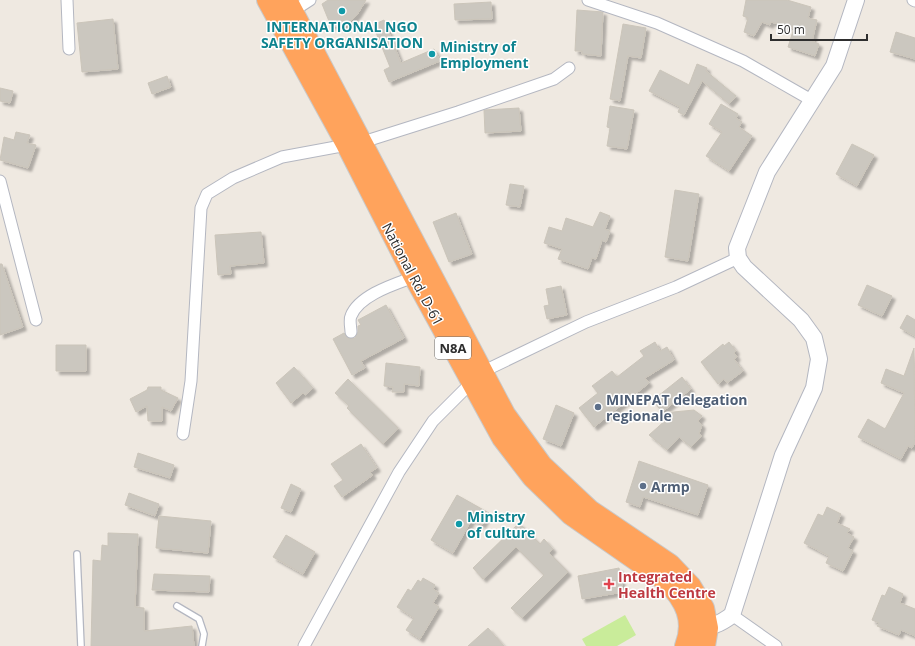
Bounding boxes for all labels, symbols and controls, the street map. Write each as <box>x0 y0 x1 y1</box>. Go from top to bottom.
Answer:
marker: INTERNATIONAL NGO SAFETY ORGANISATION <box>337 6 347 16</box>
scale bar <box>771 16 867 42</box>
place label: INTERNATIONAL NGO SAFETY ORGANISATION <box>261 17 423 52</box>
text: 50 m <box>777 21 805 38</box>
place label: Ministry of Employment <box>440 37 529 72</box>
marker: Ministry of Employment <box>427 49 437 59</box>
street label: National Rd. D-61 <box>378 219 448 329</box>
road number: N8A <box>435 337 471 359</box>
place label: MINEPAT delegation regionale <box>606 390 748 425</box>
marker: MINEPAT delegation regionale <box>593 402 603 412</box>
place label: Armp <box>651 477 690 496</box>
marker: Armp <box>638 481 648 491</box>
place label: Ministry of culture <box>467 507 535 542</box>
marker: Ministry of culture <box>454 519 464 529</box>
place label: Integrated Health Centre <box>618 567 716 602</box>
marker: Integrated Health Centre <box>603 578 615 590</box>

